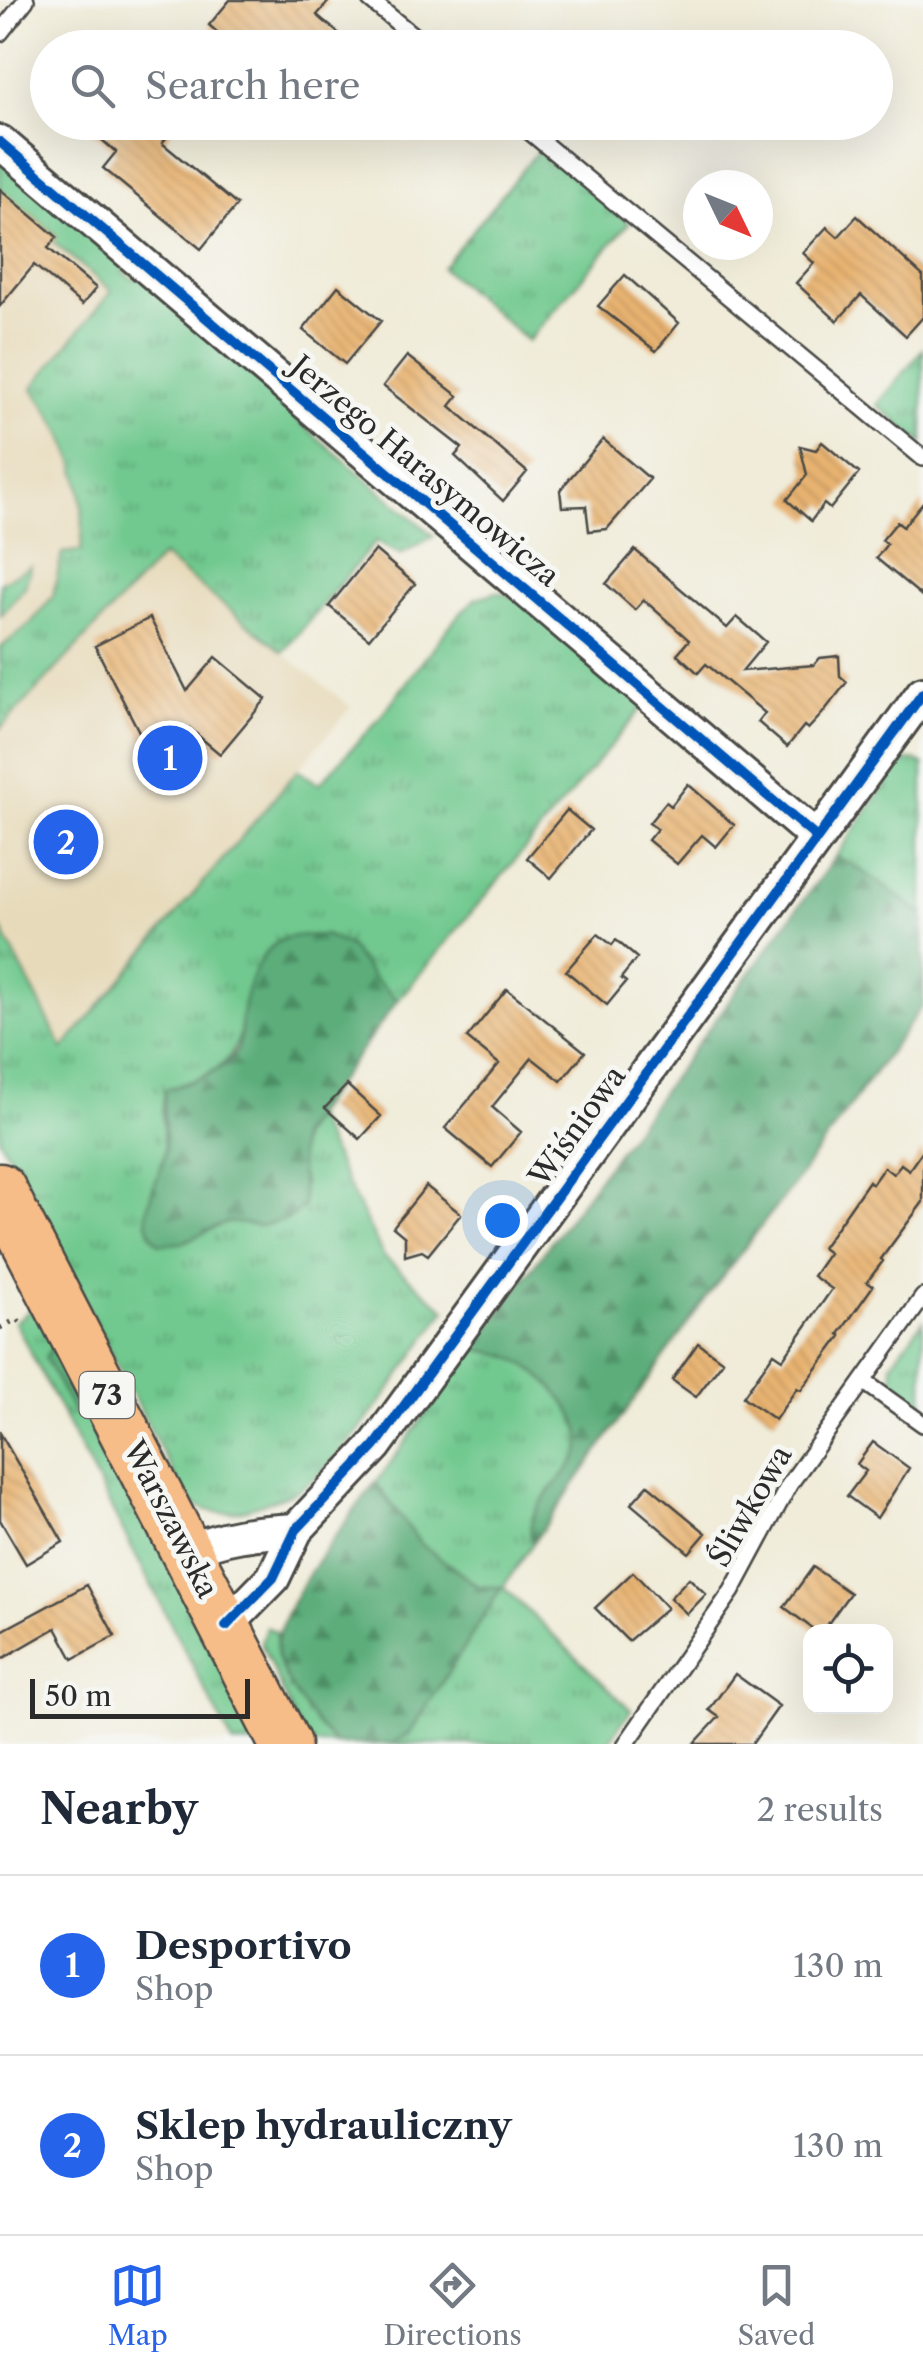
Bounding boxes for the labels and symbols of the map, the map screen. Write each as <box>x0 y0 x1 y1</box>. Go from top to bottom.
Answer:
north arrow <box>683 170 773 260</box>
street label: Jerzego Harasymowicza <box>280 345 567 594</box>
pin: 1 <box>138 720 202 796</box>
pin: 2 <box>34 804 98 880</box>
street label: Wiśniowa <box>520 1058 633 1194</box>
your location <box>477 1195 528 1246</box>
road number: 73 <box>80 1372 134 1418</box>
street label: Warszawska <box>115 1433 227 1604</box>
street label: Śliwkowa <box>701 1439 800 1573</box>
scale bar <box>30 1674 250 1718</box>

